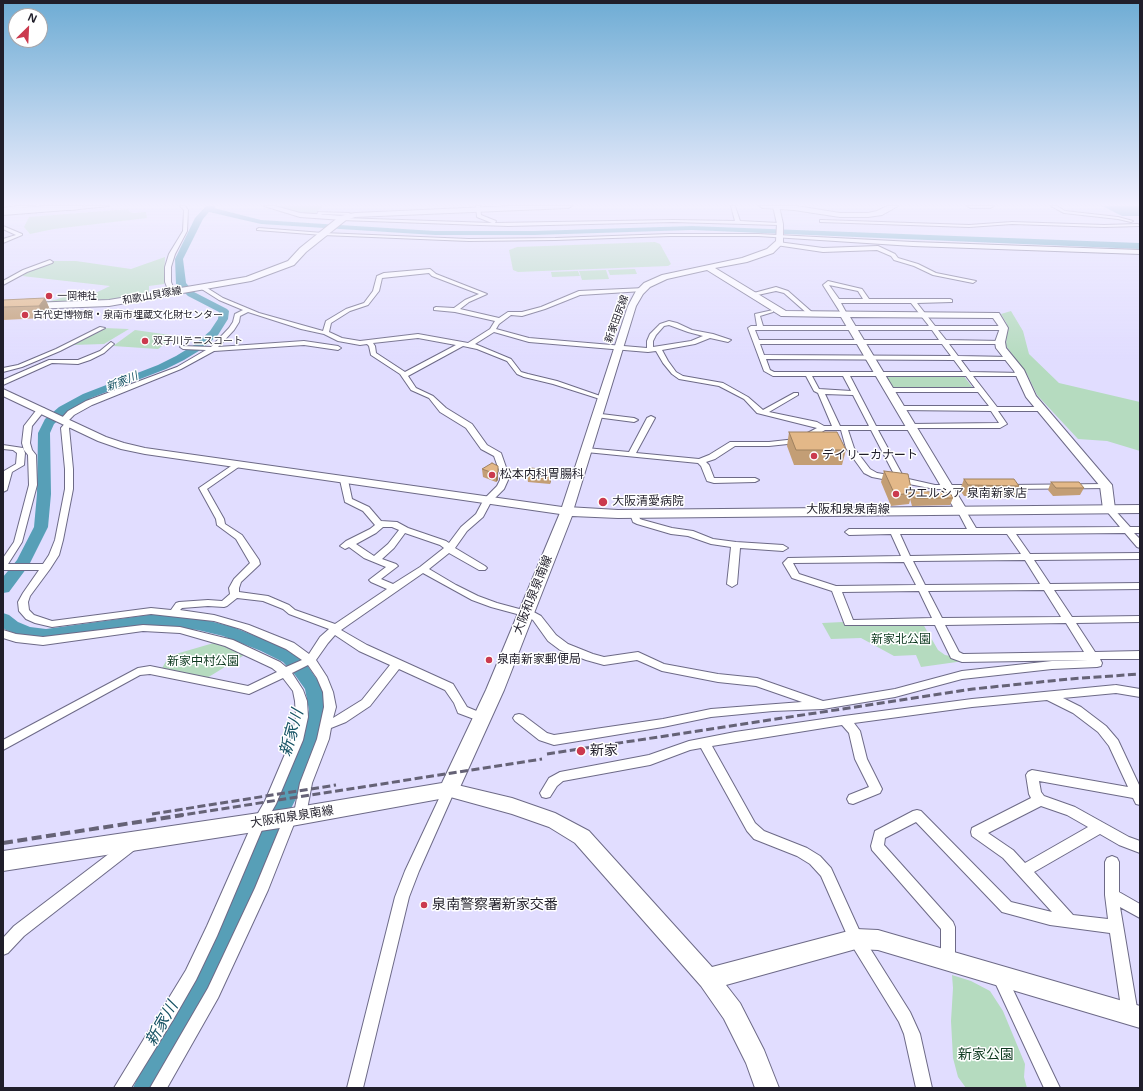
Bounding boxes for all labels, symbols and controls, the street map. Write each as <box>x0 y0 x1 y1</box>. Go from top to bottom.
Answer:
north arrow <box>8 8 48 48</box>
text: N <box>26 9 40 26</box>
street label: 和歌山貝塚線 <box>121 285 183 307</box>
place label: 一岡神社 <box>57 290 97 302</box>
marker: 一岡神社 <box>44 291 54 301</box>
street label: 新家田尻線 <box>603 293 631 345</box>
place label: 古代史博物館・泉南市埋蔵文化財センター <box>33 309 223 321</box>
marker: 古代史博物館・泉南市埋蔵文化財センター <box>20 310 30 320</box>
place label: 双子川テニスコート <box>153 335 243 347</box>
marker: 双子川テニスコート <box>140 336 150 346</box>
water label: 新家川 <box>104 370 140 394</box>
place label: デイリーカナート <box>822 449 918 463</box>
marker: デイリーカナート <box>809 451 819 461</box>
place label: 松本内科胃腸科 <box>500 468 584 482</box>
marker: 松本内科胃腸科 <box>487 470 497 480</box>
place label: ウエルシア 泉南新家店 <box>904 487 1027 501</box>
marker: ウエルシア 泉南新家店 <box>891 489 901 499</box>
place label: 大阪清愛病院 <box>612 495 684 509</box>
marker: 大阪清愛病院 <box>597 496 609 508</box>
street label: 大阪和泉泉南線 <box>806 503 890 517</box>
street label: 大阪和泉泉南線 <box>511 553 555 637</box>
park label: 新家北公園 <box>871 633 931 647</box>
place label: 泉南新家郵便局 <box>497 653 581 667</box>
park label: 新家中村公園 <box>167 655 239 669</box>
marker: 泉南新家郵便局 <box>484 655 494 665</box>
water label: 新家川 <box>276 707 308 759</box>
place label: 新家 <box>590 743 618 759</box>
marker: 新家 <box>575 745 587 757</box>
street label: 大阪和泉泉南線 <box>249 803 335 831</box>
place label: 泉南警察署新家交番 <box>432 897 558 913</box>
marker: 泉南警察署新家交番 <box>419 900 429 910</box>
water label: 新家川 <box>142 998 182 1050</box>
park label: 新家公園 <box>958 1047 1014 1063</box>

